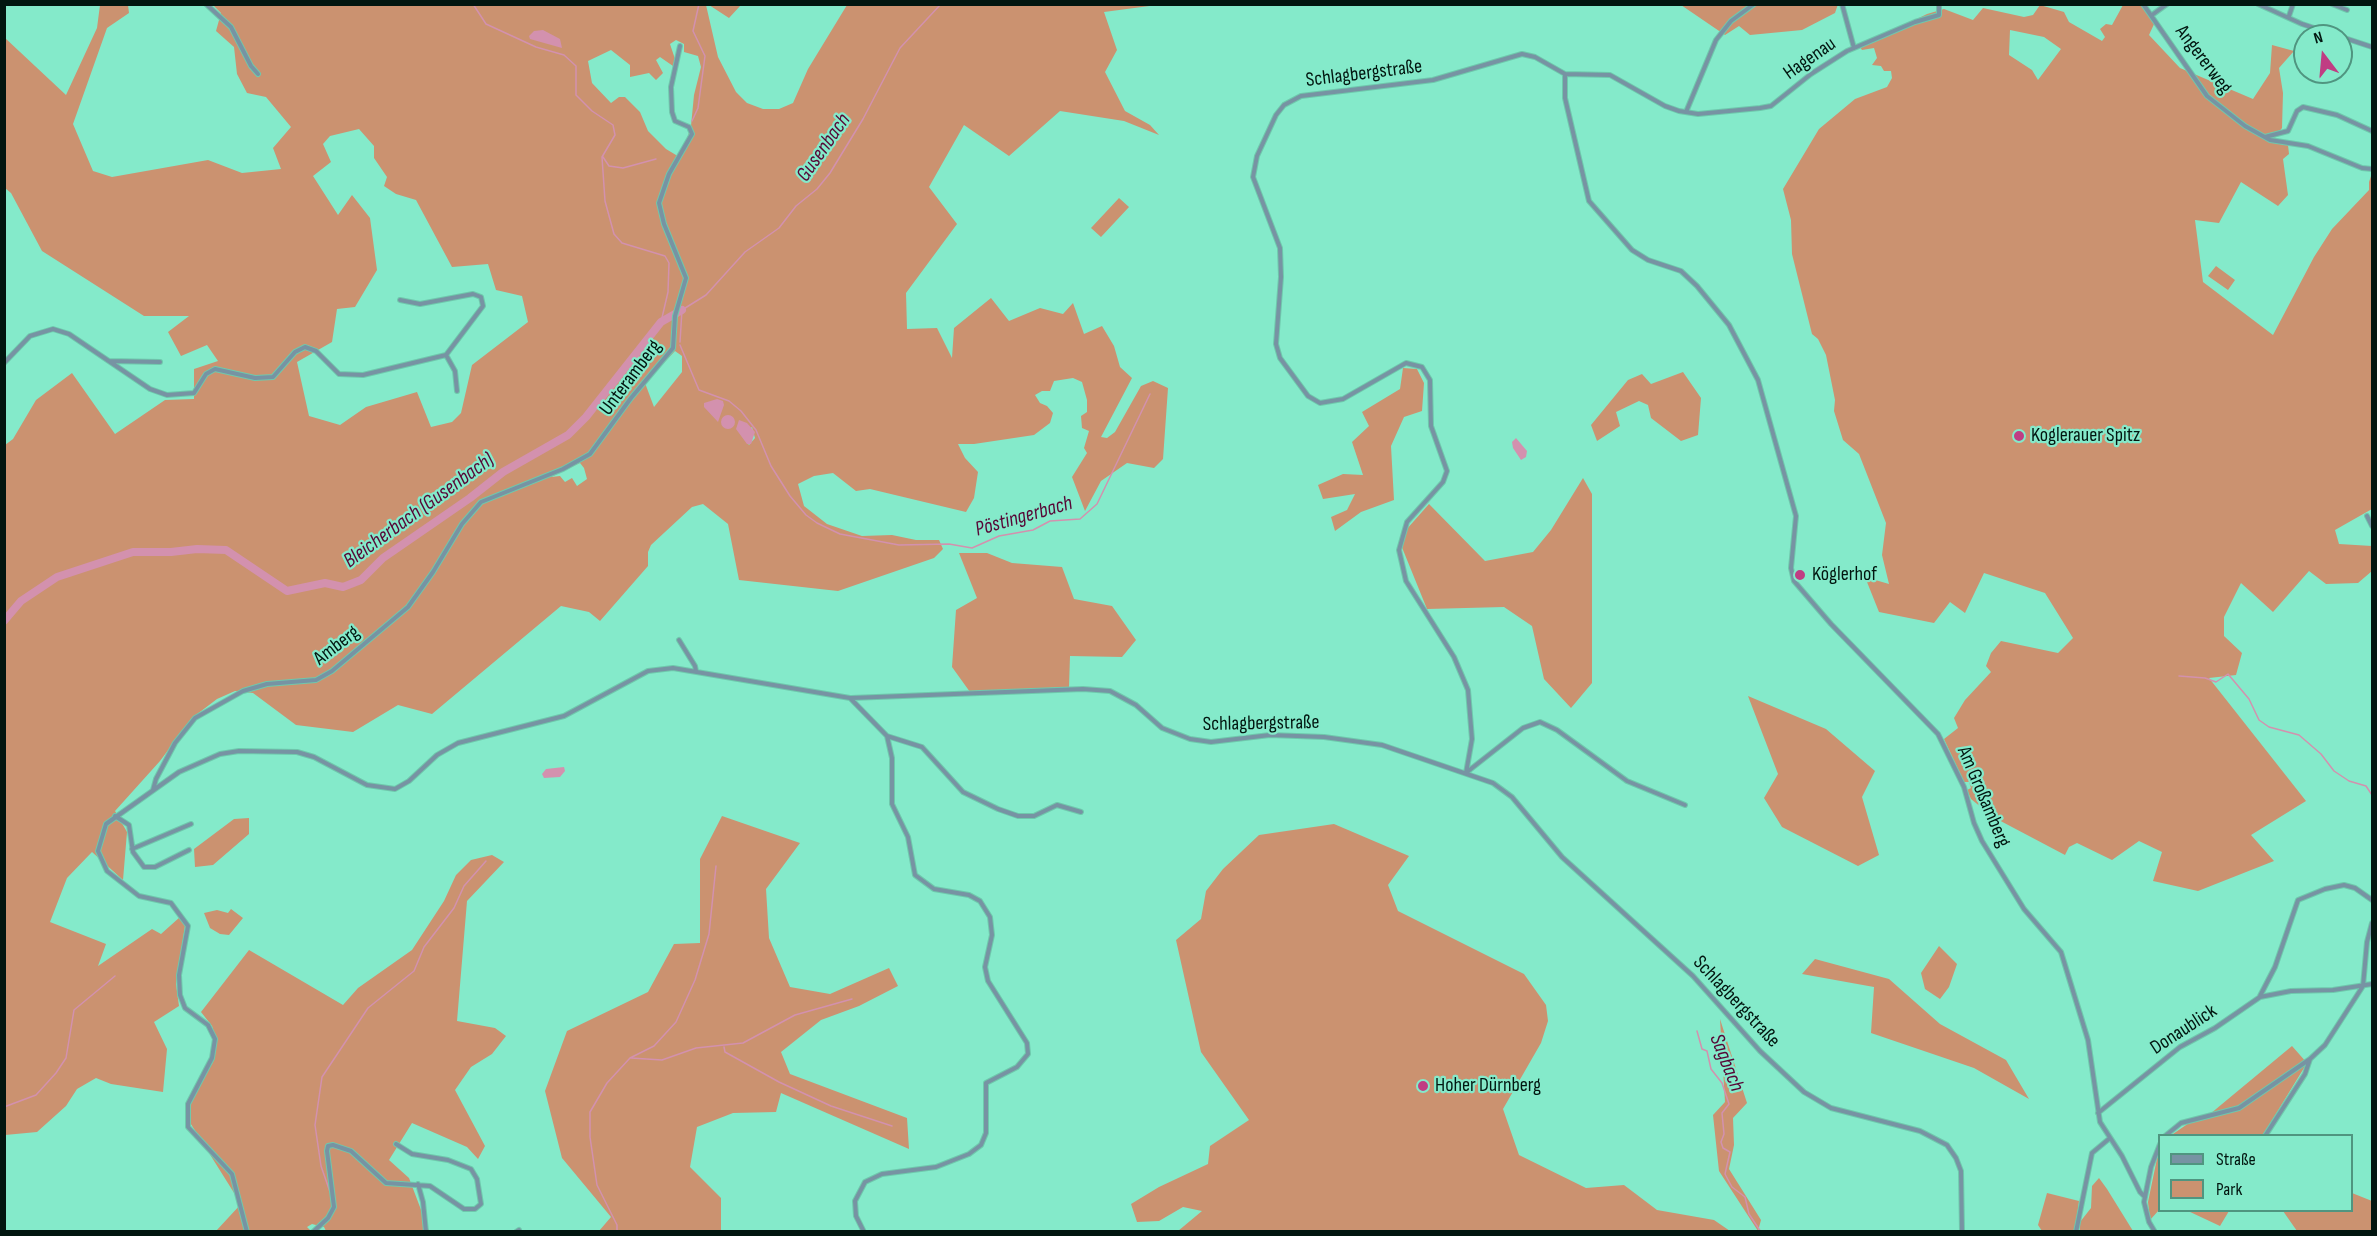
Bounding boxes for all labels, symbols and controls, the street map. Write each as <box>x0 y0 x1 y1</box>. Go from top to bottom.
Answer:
street label: Angererweg <box>2169 21 2237 99</box>
north arrow <box>2293 24 2353 84</box>
text: N <box>2312 28 2325 48</box>
street label: Hagenau <box>1779 32 1841 86</box>
street label: Schlagbergstraße <box>1305 55 1423 93</box>
water label: Gusenbach <box>792 109 856 187</box>
street label: Unteramberg <box>595 336 667 420</box>
place label: Koglerauer Spitz <box>2031 424 2140 448</box>
marker: Koglerauer Spitz <box>2012 429 2026 443</box>
water label: Bleicherbach (Gusenbach) <box>339 448 499 574</box>
water label: Pöstingerbach <box>972 491 1076 543</box>
place label: Köglerhof <box>1812 563 1877 587</box>
marker: Köglerhof <box>1793 568 1807 582</box>
street label: Amberg <box>309 621 365 671</box>
street label: Schlagbergstraße <box>1202 711 1320 737</box>
street label: Am Großamberg <box>1951 743 2015 851</box>
street label: Schlagbergstraße <box>1687 951 1785 1053</box>
street label: Donaublick <box>2146 1000 2222 1060</box>
water label: Sagbach <box>1703 1031 1749 1095</box>
place label: Hoher Dürnberg <box>1435 1074 1541 1098</box>
marker: Hoher Dürnberg <box>1416 1079 1430 1093</box>
legend <box>2158 1134 2353 1212</box>
text: Straße <box>2216 1149 2256 1170</box>
text: Park <box>2216 1179 2242 1200</box>

